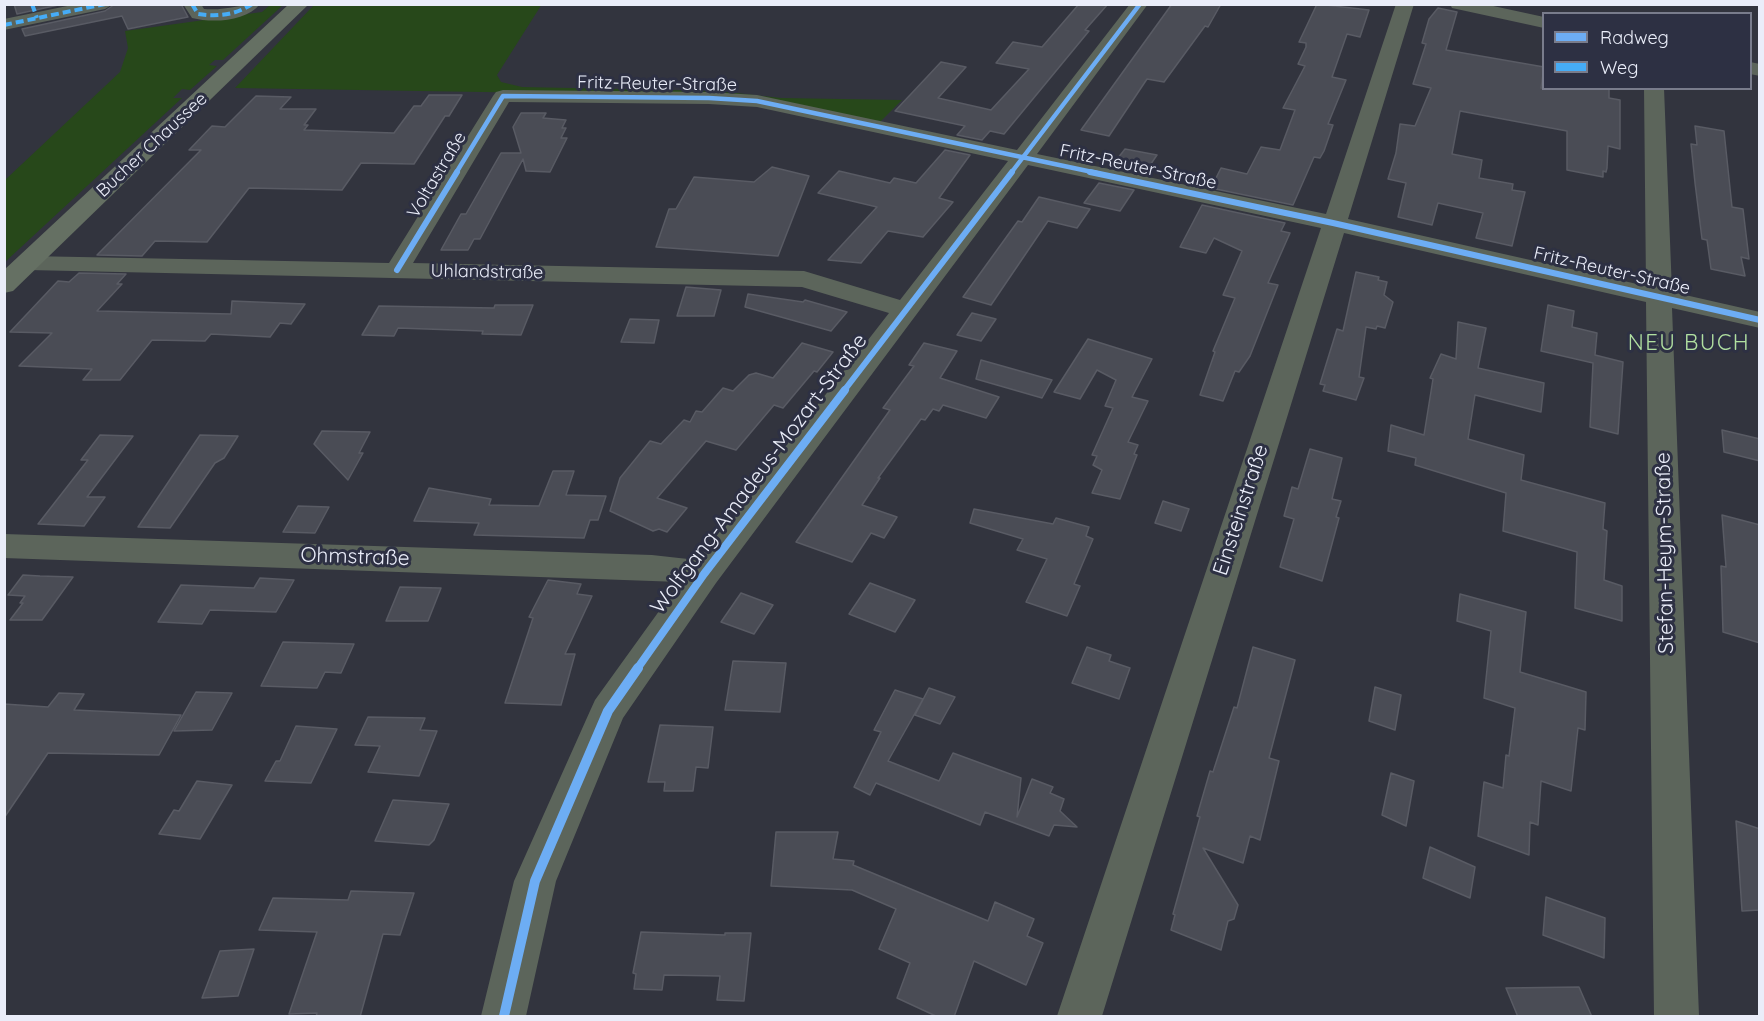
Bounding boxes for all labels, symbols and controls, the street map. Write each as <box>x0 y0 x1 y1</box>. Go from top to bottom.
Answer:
legend <box>1542 12 1752 90</box>
text: Radweg <box>1600 26 1669 49</box>
text: Weg <box>1600 56 1638 79</box>
street label: Fritz-Reuter-Straße <box>577 72 737 96</box>
street label: Bucher Chaussee <box>92 88 212 202</box>
street label: Voltastraße <box>403 128 471 222</box>
street label: Fritz-Reuter-Straße <box>1058 140 1218 194</box>
street label: Fritz-Reuter-Straße <box>1532 242 1692 300</box>
street label: Uhlandstraße <box>430 260 544 284</box>
street label: Wolfgang-Amadeus-Mozart-Straße <box>645 329 873 619</box>
district label: NEU BUCH <box>1628 330 1750 356</box>
street label: Einsteinstraße <box>1208 441 1274 579</box>
street label: Stefan-Heym-Straße <box>1651 452 1679 654</box>
street label: Ohmstraße <box>300 543 410 571</box>

